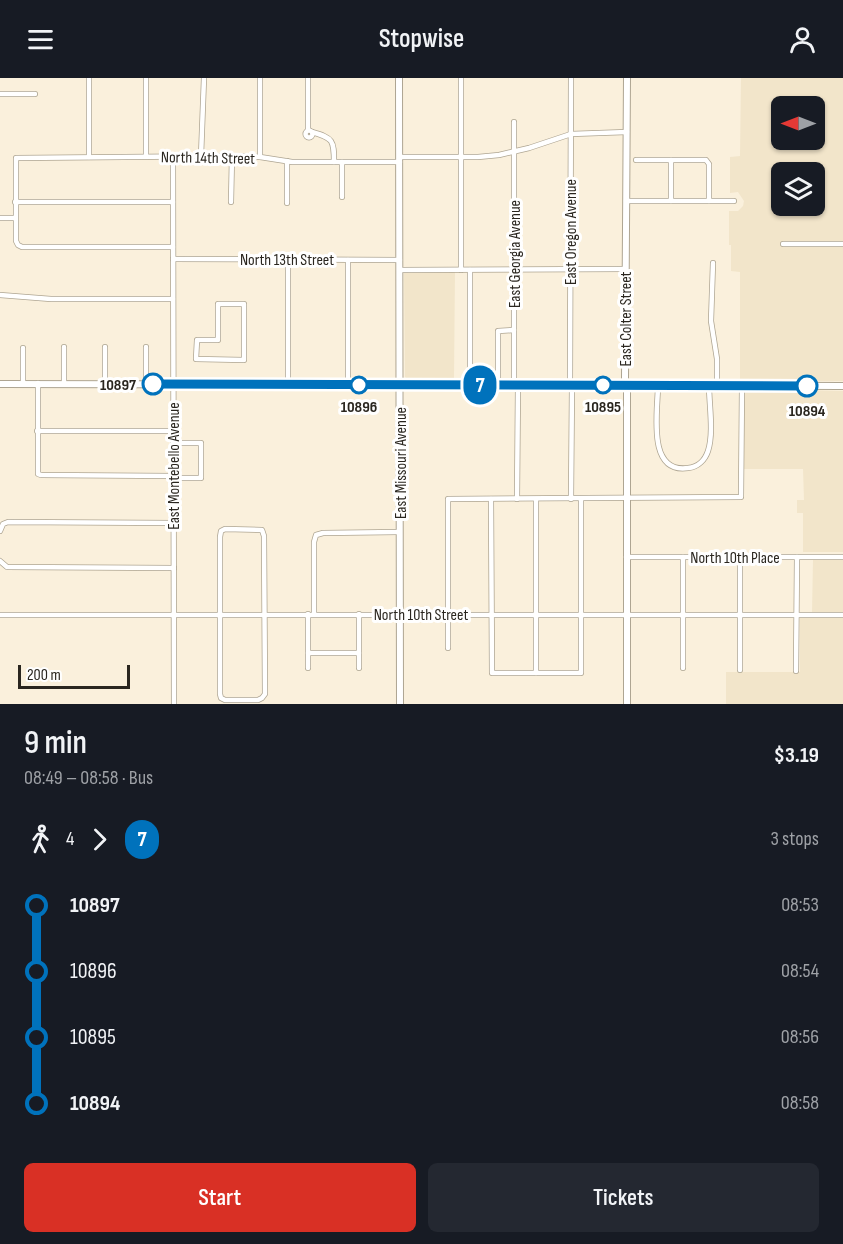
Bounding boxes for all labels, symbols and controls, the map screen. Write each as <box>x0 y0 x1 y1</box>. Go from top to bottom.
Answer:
icon: menu <box>24 23 57 56</box>
text: Stopwise <box>379 23 464 55</box>
icon: person <box>786 23 819 56</box>
north arrow <box>771 96 825 150</box>
map controls <box>771 96 825 216</box>
street label: North 14th Street <box>161 148 255 169</box>
button: layers <box>771 162 825 216</box>
street label: East Oregon Avenue <box>562 179 581 285</box>
street label: East Georgia Avenue <box>506 200 525 308</box>
street label: North 13th Street <box>240 251 334 270</box>
street label: East Colter Street <box>617 271 636 367</box>
line badge: 7 <box>460 366 500 404</box>
marker: 10897 <box>142 373 164 395</box>
text: 7 <box>475 373 485 398</box>
marker: 10894 <box>796 375 818 397</box>
place label: 10897 <box>100 376 136 395</box>
marker: 10896 <box>350 376 368 394</box>
marker: 10895 <box>594 376 612 394</box>
place label: 10896 <box>341 398 377 417</box>
place label: 10895 <box>585 398 621 417</box>
street label: East Montebello Avenue <box>165 402 184 530</box>
place label: 10894 <box>789 402 826 421</box>
street label: East Missouri Avenue <box>392 407 411 519</box>
street label: North 10th Place <box>690 549 780 568</box>
street label: North 10th Street <box>374 606 468 625</box>
scale bar <box>18 662 130 690</box>
text: 200 m <box>27 666 61 685</box>
text: 9 min <box>24 723 87 763</box>
text: $3.19 <box>774 742 819 769</box>
text: 08:49 – 08:58 · Bus <box>24 766 153 790</box>
icon: walk <box>24 823 57 856</box>
icon: forward <box>83 823 116 856</box>
text: 4 <box>66 827 74 851</box>
text: 7 <box>137 827 147 852</box>
text: 3 stops <box>771 827 819 851</box>
text: 10897 <box>70 892 120 919</box>
text: 08:53 <box>781 893 819 917</box>
text: 10896 <box>70 958 117 985</box>
text: 08:54 <box>781 959 819 983</box>
text: 10895 <box>70 1024 116 1051</box>
text: 08:56 <box>781 1025 819 1049</box>
text: 10894 <box>70 1090 120 1117</box>
text: 08:58 <box>781 1091 819 1115</box>
button: Start <box>24 1163 416 1232</box>
button: Tickets <box>428 1163 819 1232</box>

